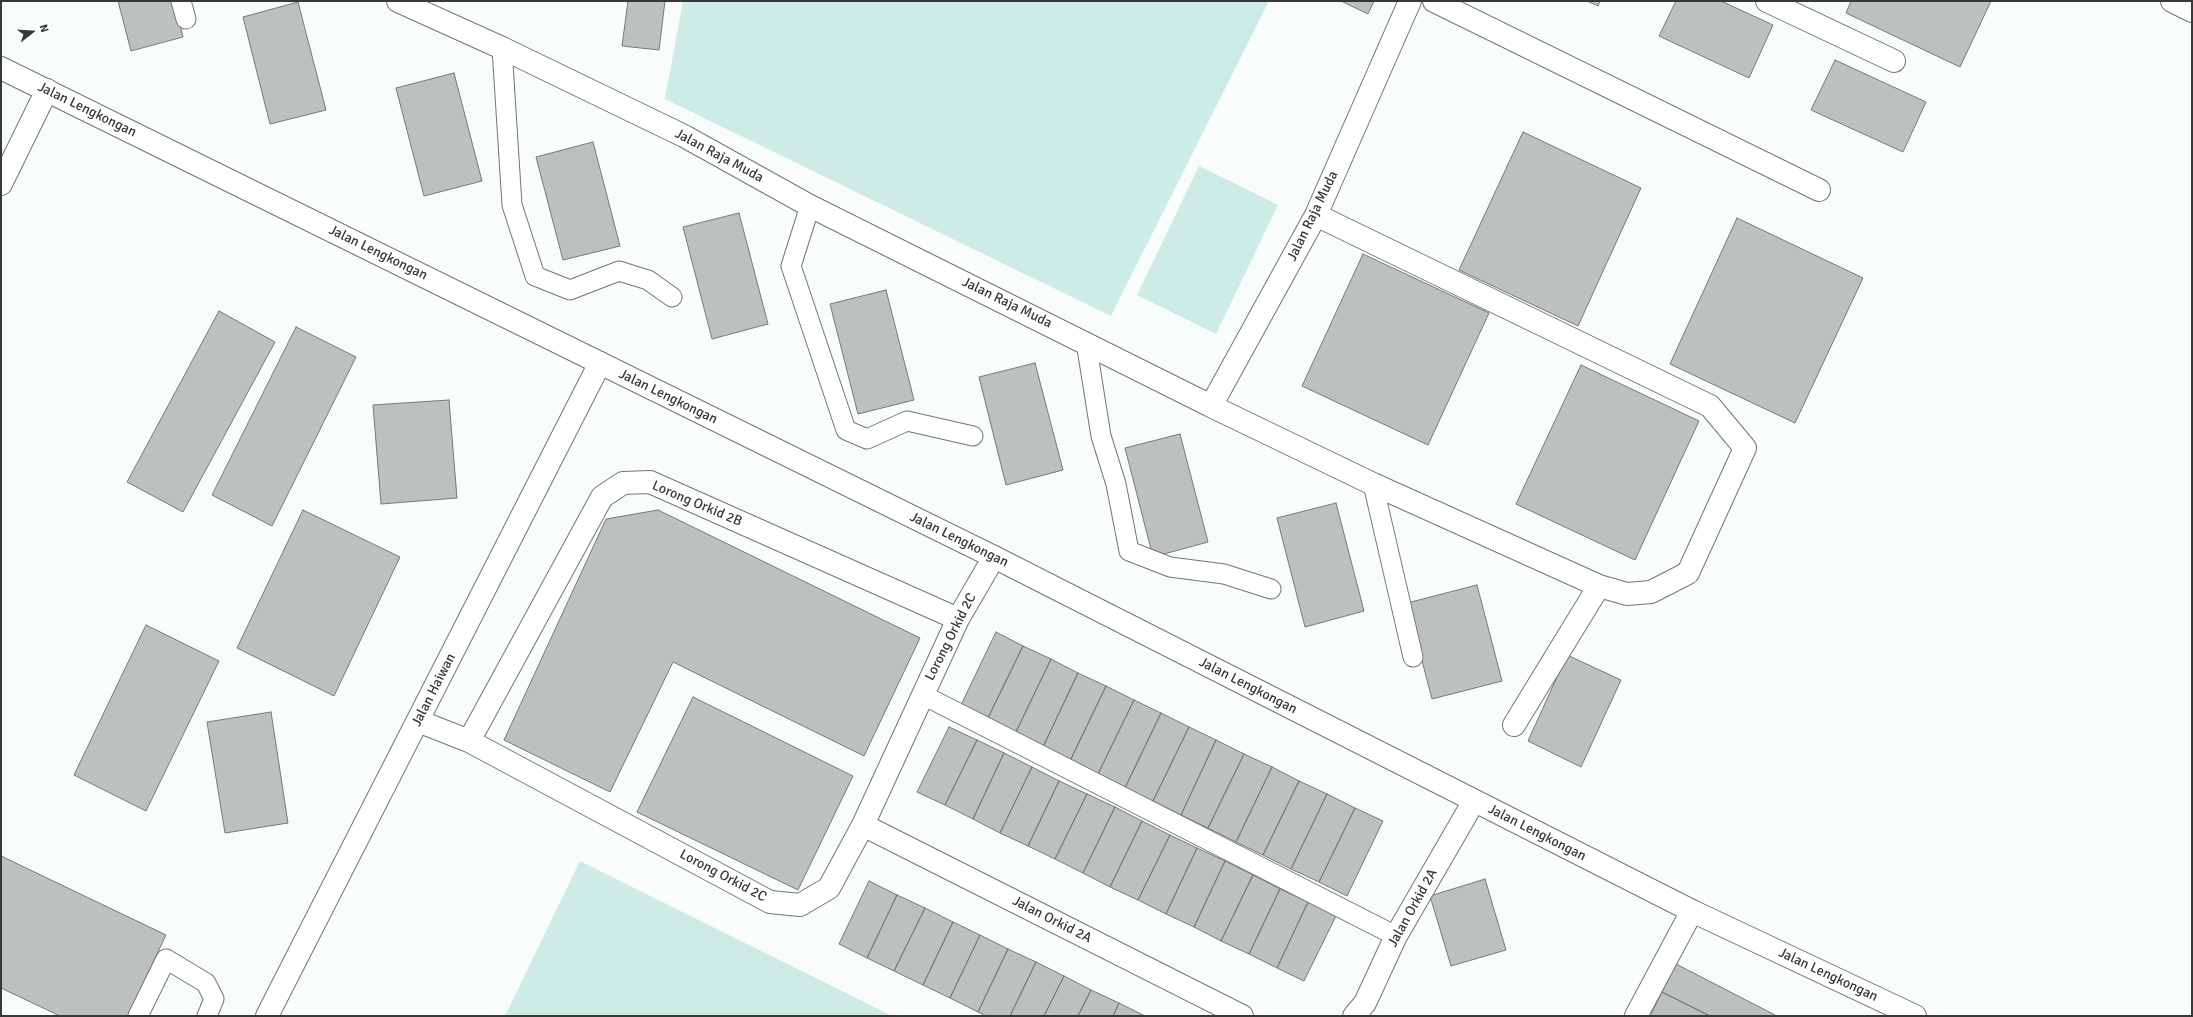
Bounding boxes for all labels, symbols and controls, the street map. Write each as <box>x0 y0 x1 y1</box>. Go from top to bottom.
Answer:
north arrow <box>12 12 52 52</box>
text: N <box>37 23 51 34</box>
street label: Jalan Lengkongan <box>35 79 139 141</box>
street label: Jalan Raja Muda <box>672 126 766 186</box>
street label: Jalan Raja Muda <box>1284 168 1342 264</box>
street label: Jalan Lengkongan <box>326 222 430 284</box>
street label: Jalan Raja Muda <box>959 274 1055 332</box>
street label: Jalan Lengkongan <box>616 366 720 428</box>
street label: Lorong Orkid 2B <box>649 477 745 531</box>
street label: Jalan Lengkongan <box>907 509 1011 571</box>
street label: Lorong Orkid 2C <box>922 590 980 684</box>
street label: Jalan Haiwan <box>408 651 460 729</box>
street label: Jalan Lengkongan <box>1196 654 1300 718</box>
street label: Jalan Lengkongan <box>1485 801 1589 865</box>
street label: Lorong Orkid 2C <box>677 846 769 906</box>
street label: Jalan Orkid 2A <box>1385 866 1441 950</box>
street label: Jalan Orkid 2A <box>1010 893 1094 947</box>
street label: Jalan Lengkongan <box>1776 945 1880 1005</box>

